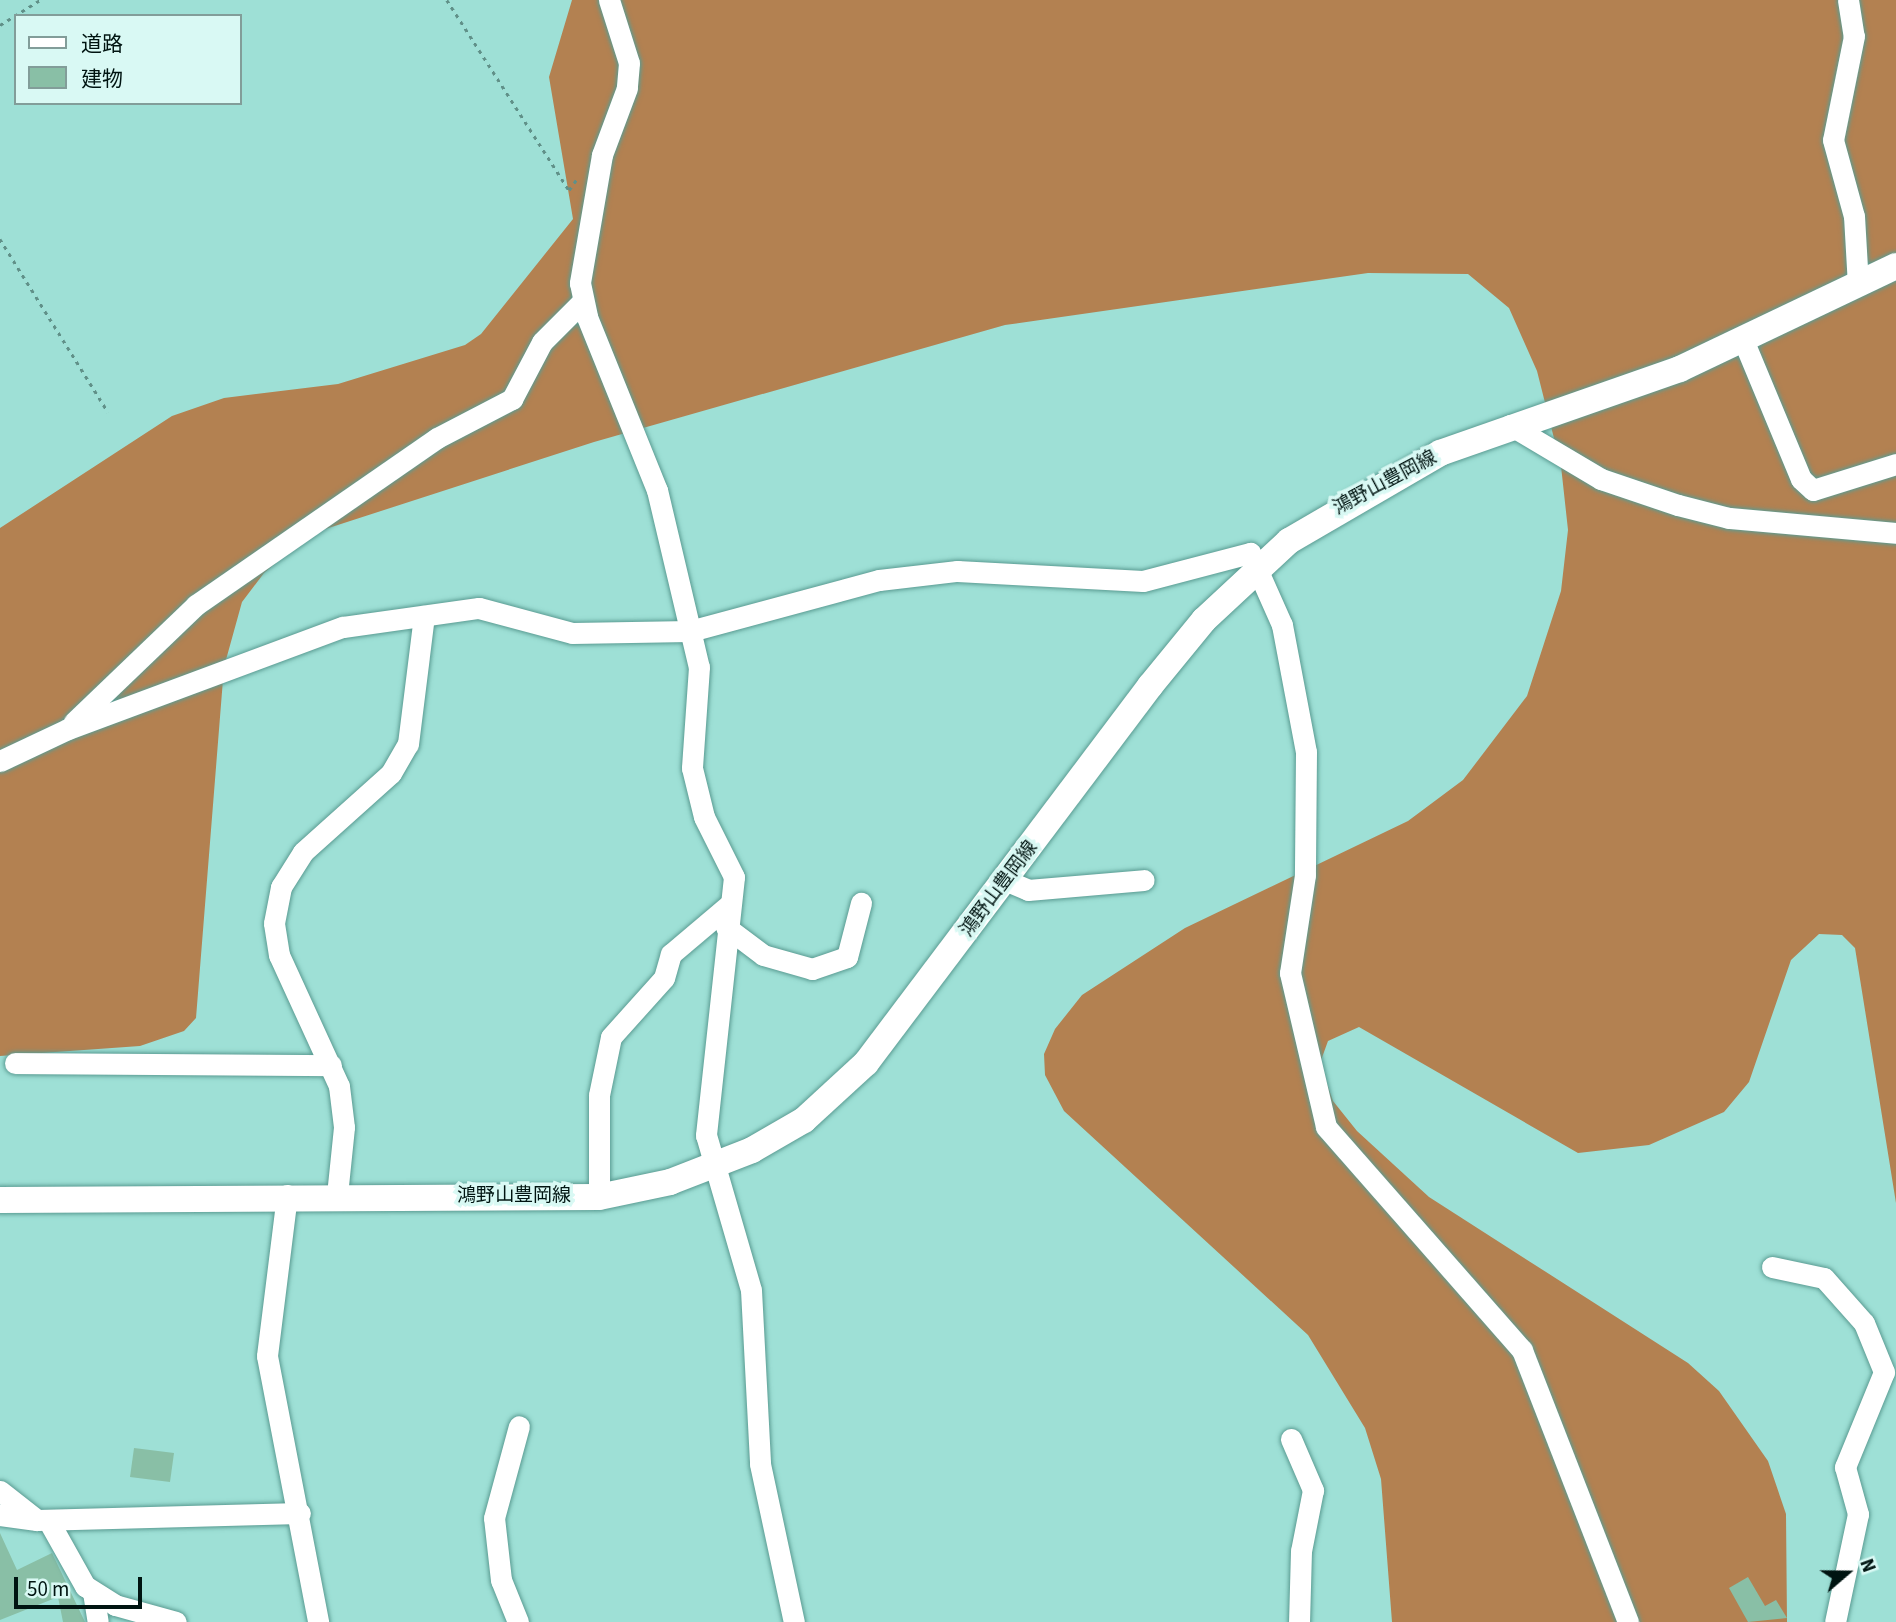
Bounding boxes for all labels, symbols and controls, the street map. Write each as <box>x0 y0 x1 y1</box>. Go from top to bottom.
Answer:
legend <box>14 14 242 105</box>
text: 道路 <box>81 29 123 59</box>
text: 建物 <box>81 64 123 94</box>
street label: 鴻野山豊岡線 <box>1329 446 1441 520</box>
street label: 鴻野山豊岡線 <box>956 837 1042 941</box>
street label: 鴻野山豊岡線 <box>457 1185 571 1207</box>
north arrow <box>1812 1538 1882 1608</box>
text: N <box>1852 1555 1882 1576</box>
scale bar <box>18 1562 145 1606</box>
text: 50 m <box>27 1574 69 1604</box>

